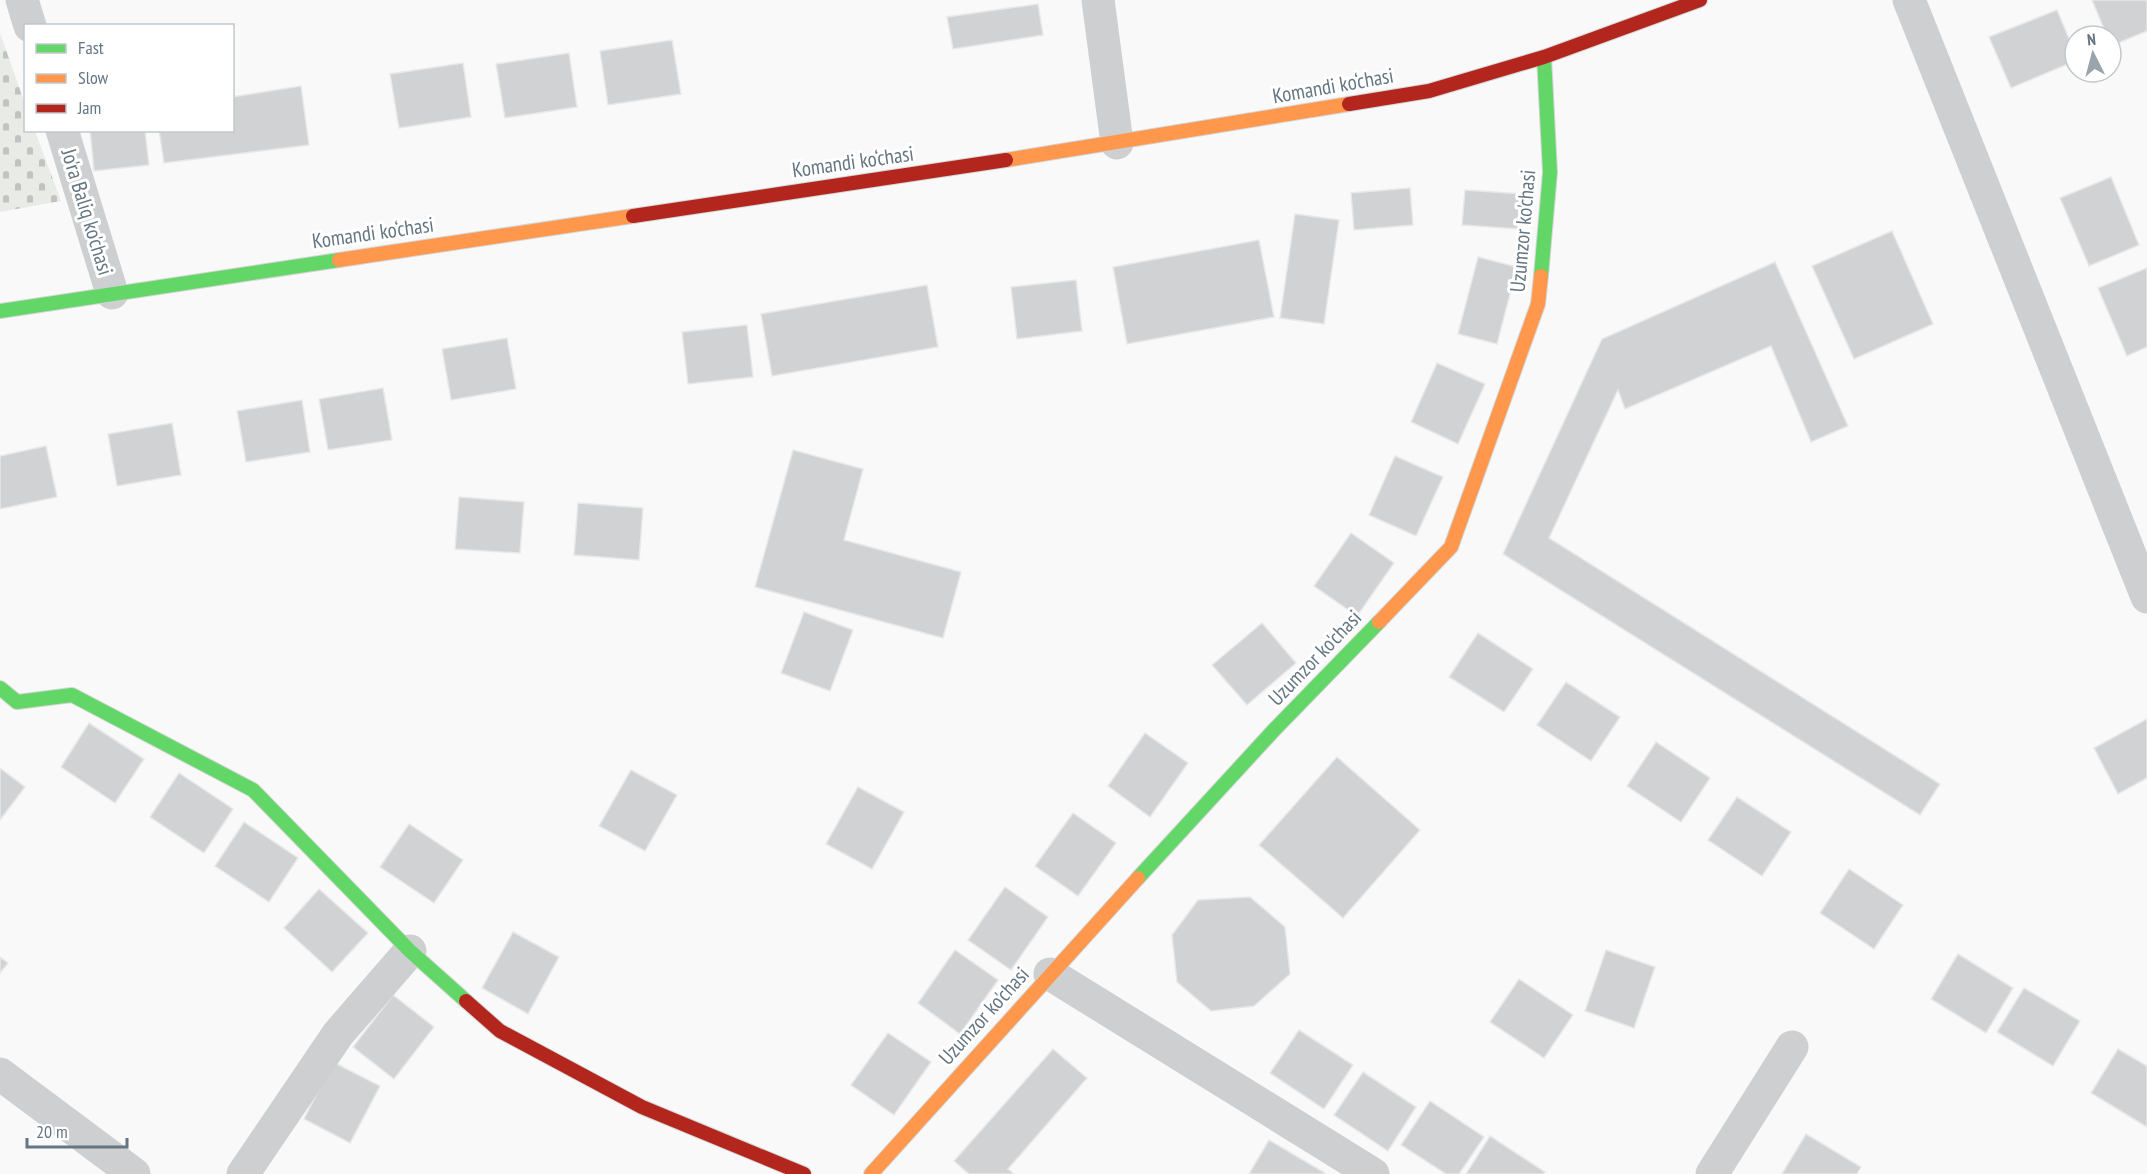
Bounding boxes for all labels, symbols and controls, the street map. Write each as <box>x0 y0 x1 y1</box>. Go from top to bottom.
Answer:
legend <box>24 24 234 132</box>
north arrow <box>2063 24 2123 84</box>
text: N <box>2086 29 2097 49</box>
text: Fast <box>78 36 104 59</box>
street label: Komandi ko‘chasi <box>1270 62 1396 109</box>
text: Slow <box>78 66 109 89</box>
text: Jam <box>77 96 101 119</box>
street label: Komandi ko‘chasi <box>790 140 915 183</box>
street label: Jo'ra Baliq ko'chasi <box>55 144 119 278</box>
street label: Uzumzor ko'chasi <box>1504 169 1541 293</box>
street label: Komandi ko‘chasi <box>310 211 435 254</box>
street label: Uzumzor ko'chasi <box>1262 604 1367 711</box>
street label: Uzumzor ko'chasi <box>933 961 1035 1070</box>
scale bar <box>27 1111 128 1149</box>
text: 20 m <box>36 1120 68 1143</box>

